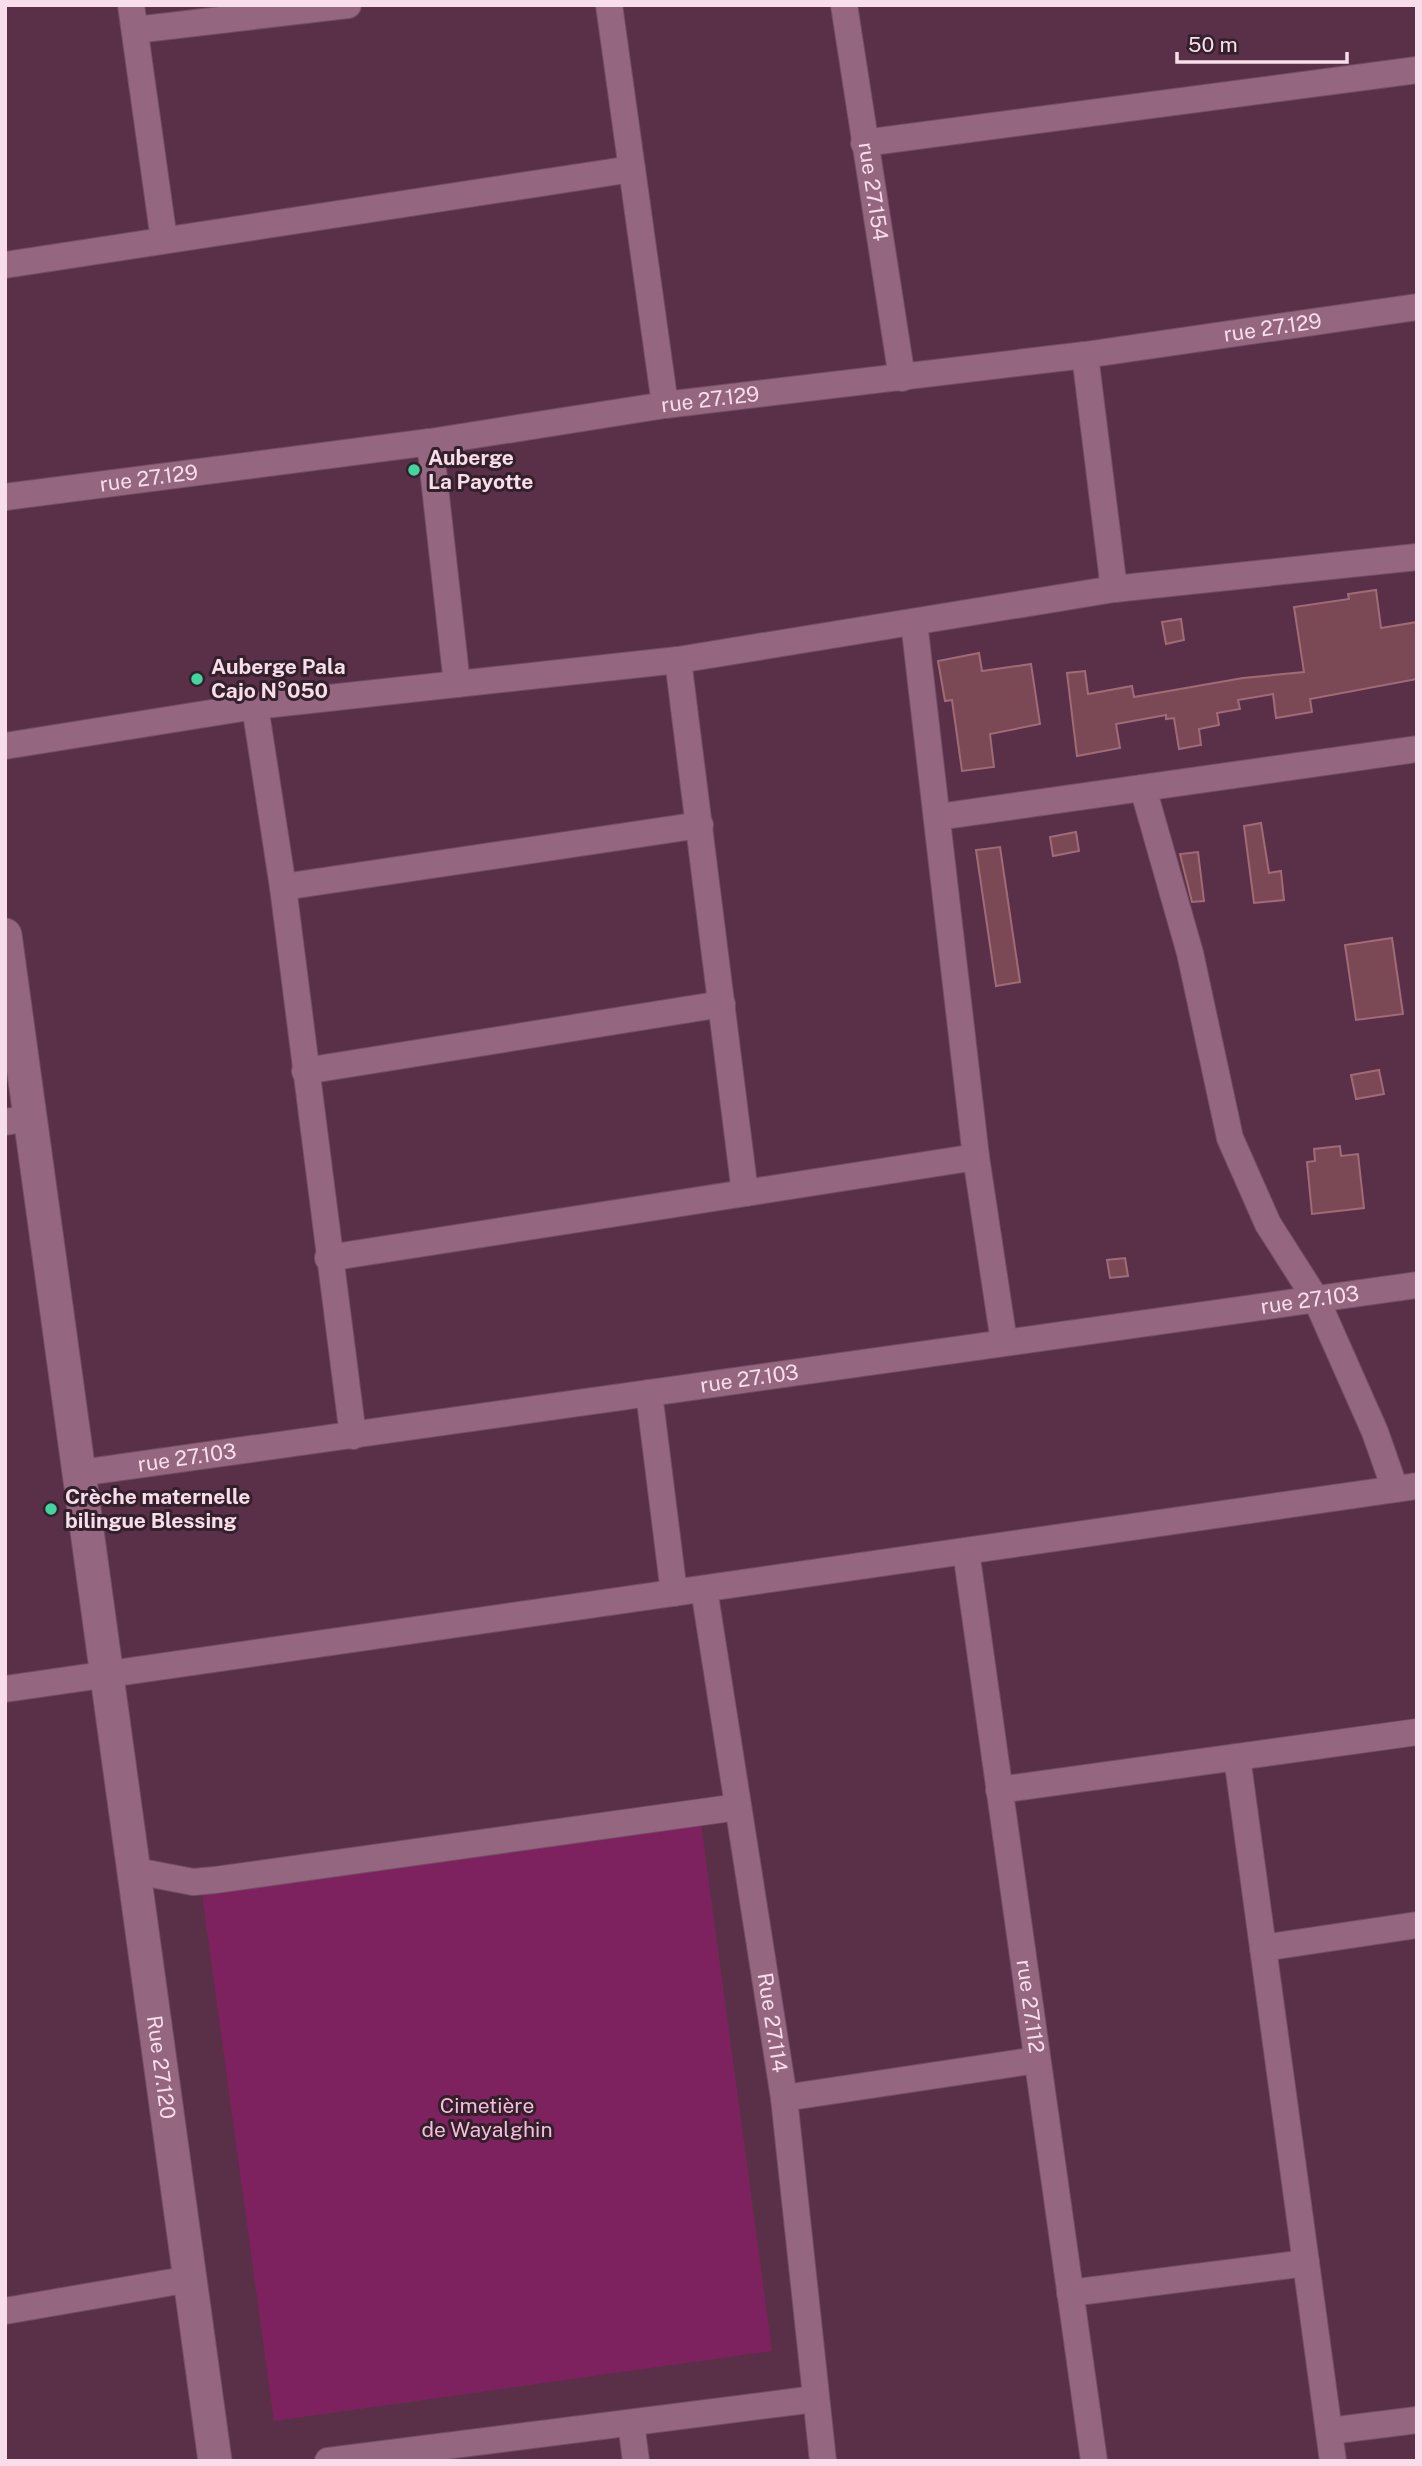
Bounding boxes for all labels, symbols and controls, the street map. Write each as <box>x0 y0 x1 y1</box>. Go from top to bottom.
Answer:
scale bar <box>1177 21 1347 65</box>
text: 50 m <box>1188 32 1238 57</box>
street label: rue 27.154 <box>854 140 894 243</box>
street label: rue 27.129 <box>1222 308 1323 347</box>
street label: rue 27.129 <box>660 381 761 417</box>
place label: Auberge La Payotte <box>428 445 533 494</box>
street label: rue 27.129 <box>98 459 199 497</box>
marker: Auberge La Payotte <box>406 462 422 478</box>
place label: Auberge Pala Cajo N°050 <box>211 654 346 703</box>
marker: Auberge Pala Cajo N°050 <box>189 671 205 687</box>
street label: rue 27.103 <box>1259 1280 1361 1319</box>
street label: rue 27.103 <box>699 1359 800 1398</box>
street label: rue 27.103 <box>136 1438 238 1477</box>
place label: Crèche maternelle bilingue Blessing <box>65 1484 250 1533</box>
marker: Crèche maternelle bilingue Blessing <box>43 1501 59 1517</box>
street label: rue 27.112 <box>1012 1958 1050 2055</box>
street label: Rue 27.114 <box>752 1971 793 2074</box>
street label: Rue 27.120 <box>142 2014 181 2121</box>
park label: Cimetière de Wayalghin <box>421 2093 553 2142</box>

